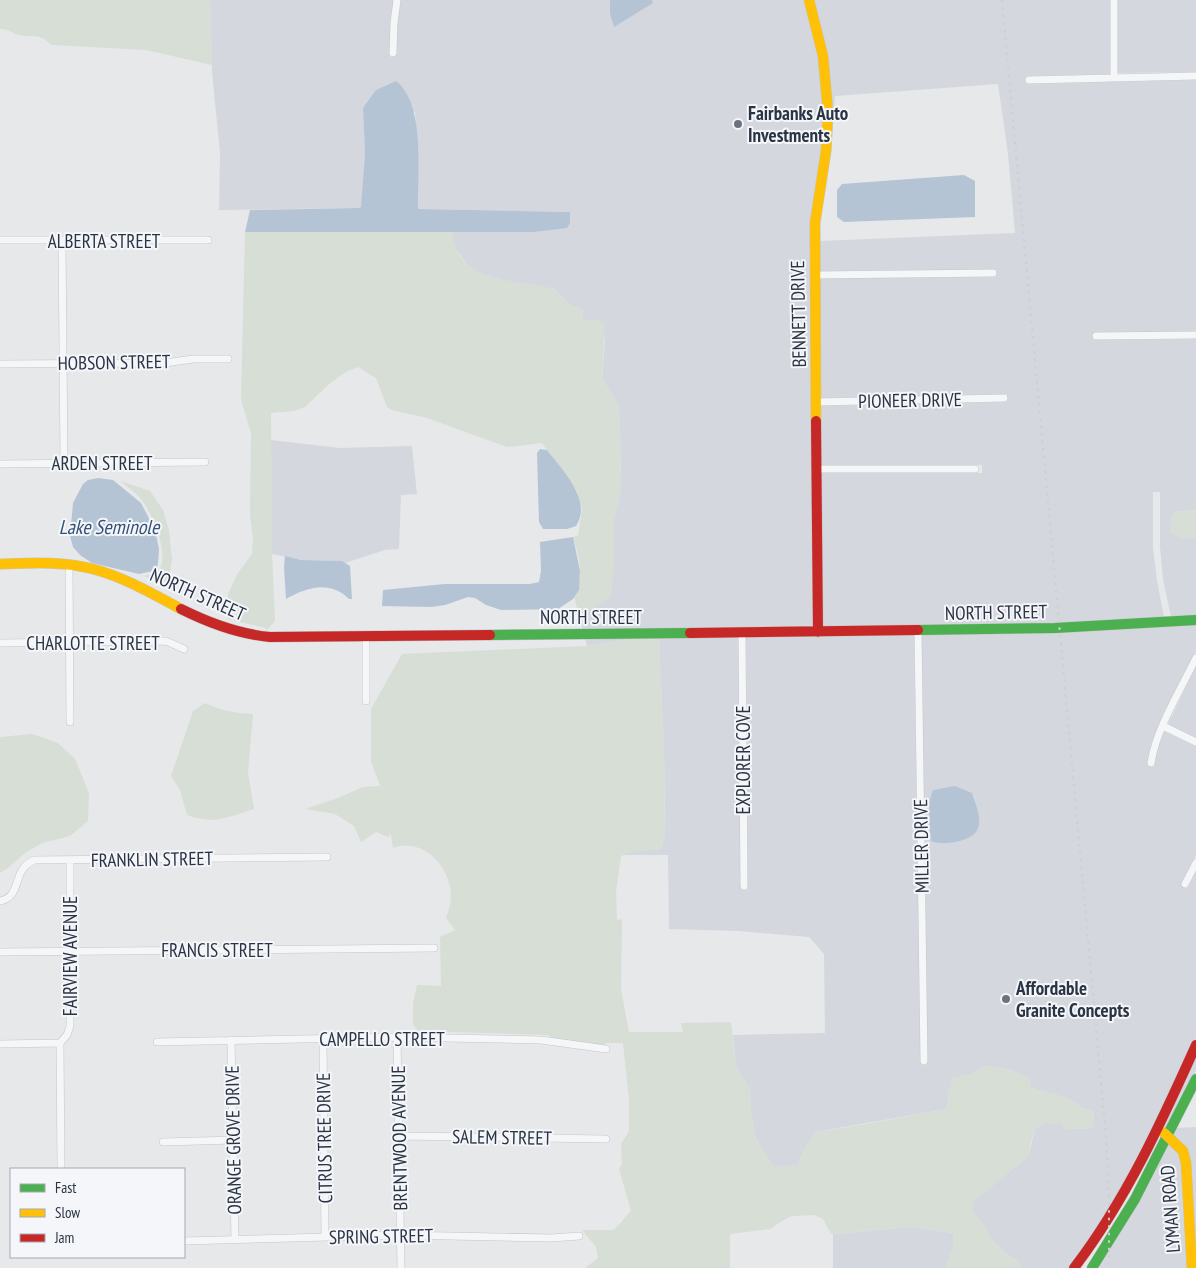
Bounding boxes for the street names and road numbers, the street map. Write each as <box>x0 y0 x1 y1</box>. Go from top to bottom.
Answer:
street label: ALBERTA STREET <box>48 229 161 253</box>
street label: BENNETT DRIVE <box>785 260 811 368</box>
street label: HOBSON STREET <box>57 349 171 375</box>
street label: PIONEER DRIVE <box>858 387 962 413</box>
street label: ARDEN STREET <box>51 451 153 475</box>
street label: NORTH STREET <box>146 562 250 626</box>
street label: NORTH STREET <box>945 599 1048 625</box>
street label: NORTH STREET <box>540 605 643 629</box>
street label: CHARLOTTE STREET <box>26 631 160 655</box>
street label: EXPLORER COVE <box>731 705 755 815</box>
street label: MILLER DRIVE <box>908 799 934 893</box>
street label: FRANKLIN STREET <box>91 846 214 872</box>
street label: FAIRVIEW AVENUE <box>58 896 82 1016</box>
street label: FRANCIS STREET <box>161 938 273 962</box>
street label: CAMPELLO STREET <box>319 1027 445 1051</box>
street label: ORANGE GROVE DRIVE <box>220 1065 246 1215</box>
street label: BRENTWOOD AVENUE <box>386 1065 412 1211</box>
street label: CITRUS TREE DRIVE <box>311 1072 337 1204</box>
street label: SALEM STREET <box>452 1124 553 1150</box>
street label: LYMAN ROAD <box>1155 1164 1185 1254</box>
street label: SPRING STREET <box>329 1223 434 1249</box>

